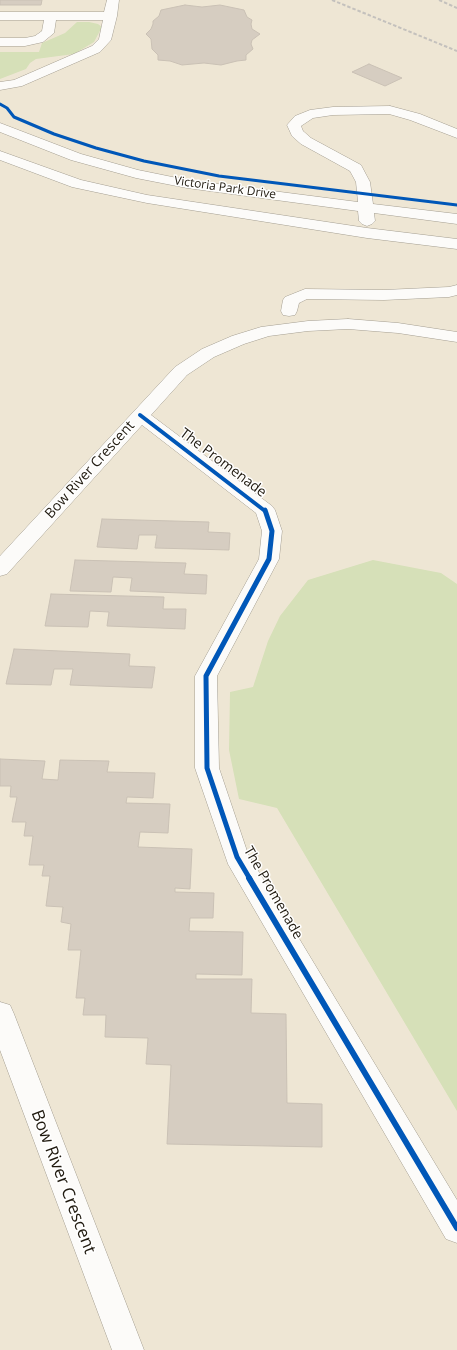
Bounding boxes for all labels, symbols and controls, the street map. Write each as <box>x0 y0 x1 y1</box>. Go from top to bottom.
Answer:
street label: Victoria Park Drive <box>173 174 277 202</box>
street label: Bow River Crescent <box>42 418 138 522</box>
street label: The Promenade <box>176 425 270 501</box>
street label: The Promenade <box>240 844 306 942</box>
street label: Bow River Crescent <box>26 1107 100 1257</box>

